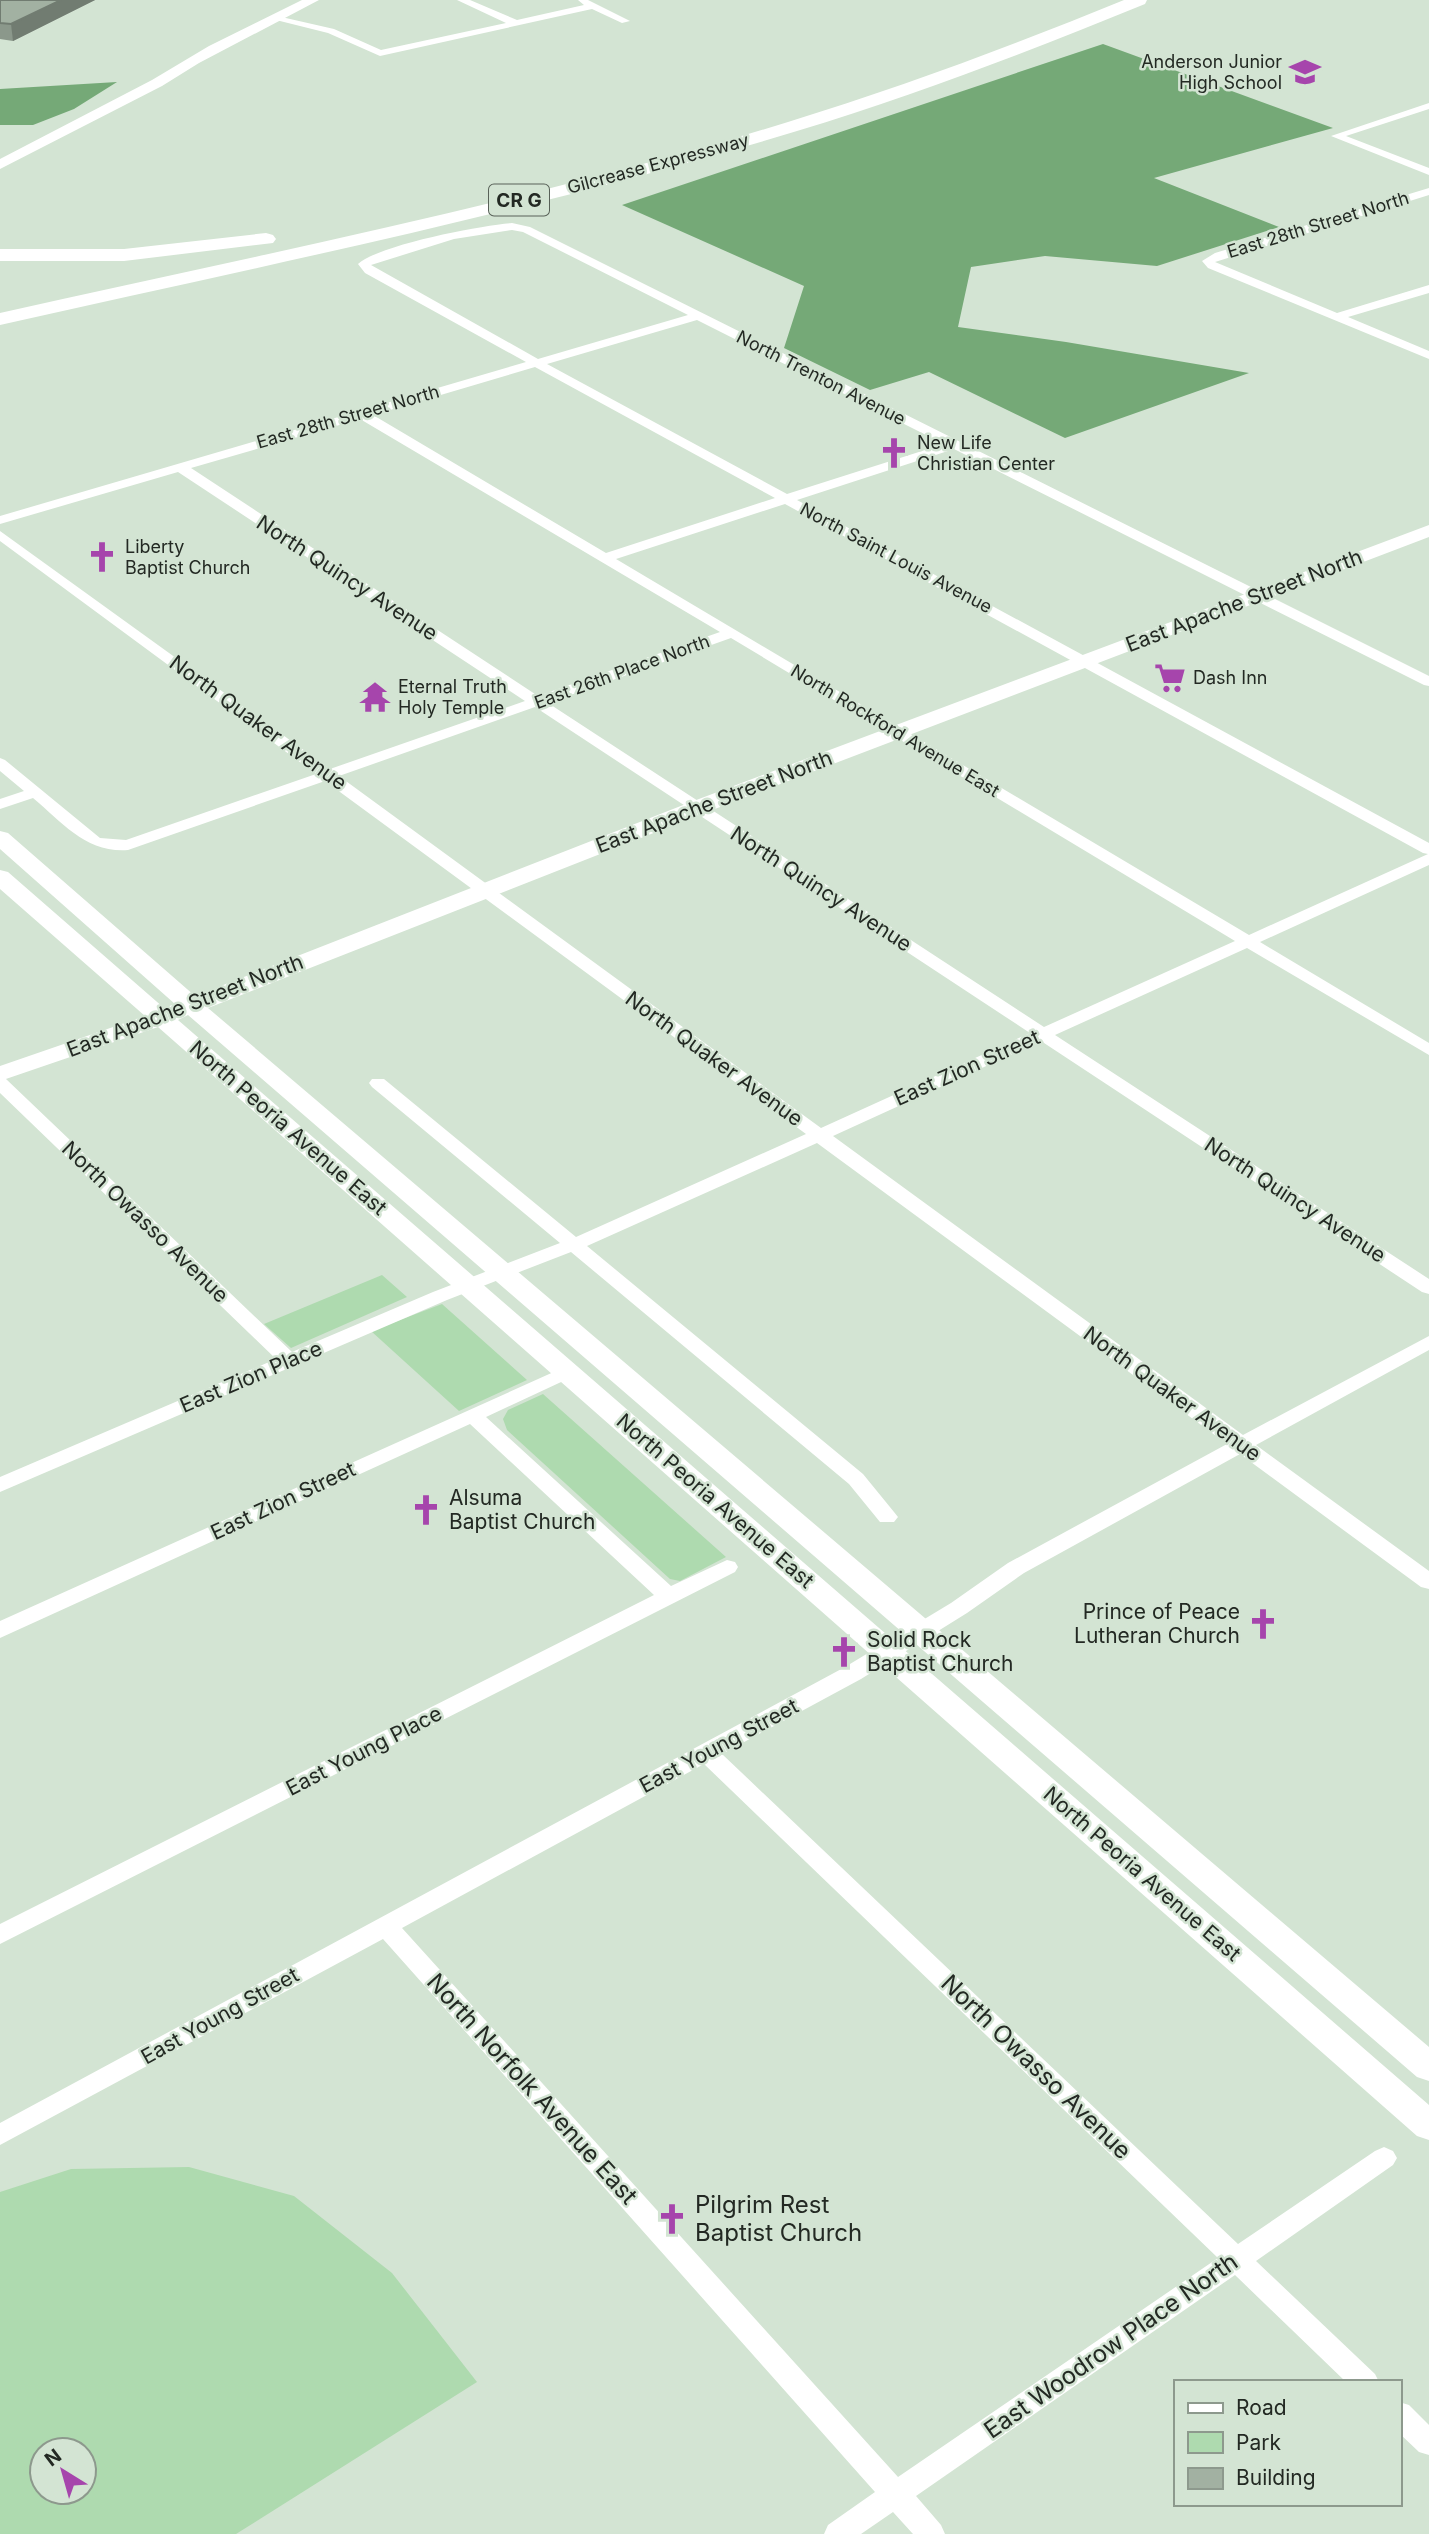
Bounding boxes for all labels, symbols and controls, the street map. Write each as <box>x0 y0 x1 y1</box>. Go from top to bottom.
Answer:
place label: Anderson Junior High School <box>1141 51 1282 93</box>
school or university icon: Anderson Junior High School <box>1288 55 1322 89</box>
street label: Gilcrease Expressway <box>565 129 751 198</box>
road number: CR G <box>489 184 549 216</box>
street label: East 28th Street North <box>1224 187 1411 262</box>
street label: North Trenton Avenue <box>733 326 909 429</box>
street label: East 28th Street North <box>254 380 442 453</box>
place label: New Life Christian Center <box>917 432 1055 474</box>
church icon: New Life Christian Center <box>877 436 911 470</box>
street label: North Saint Louis Avenue <box>797 498 996 617</box>
street label: North Quincy Avenue <box>252 510 443 645</box>
place label: Liberty Baptist Church <box>125 536 250 578</box>
church icon: Liberty Baptist Church <box>85 540 119 574</box>
street label: East Apache Street North <box>1122 544 1366 657</box>
street label: East 26th Place North <box>531 630 712 713</box>
street label: North Quaker Avenue <box>165 650 352 795</box>
street label: North Rockford Avenue East <box>787 660 1003 801</box>
supermarket icon: Dash Inn <box>1153 661 1187 695</box>
place label: Dash Inn <box>1193 667 1267 688</box>
place label: Eternal Truth Holy Temple <box>398 676 507 718</box>
temple icon: Eternal Truth Holy Temple <box>358 680 392 714</box>
street label: East Apache Street North <box>592 745 836 858</box>
street label: North Quincy Avenue <box>726 821 917 956</box>
street label: East Apache Street North <box>63 949 307 1062</box>
street label: North Quaker Avenue <box>621 986 808 1131</box>
street label: East Zion Street <box>890 1024 1044 1111</box>
street label: North Peoria Avenue East <box>185 1035 392 1220</box>
street label: North Quincy Avenue <box>1200 1132 1391 1267</box>
street label: North Owasso Avenue <box>57 1136 234 1308</box>
street label: North Quaker Avenue <box>1079 1321 1266 1466</box>
street label: East Zion Place <box>176 1335 326 1418</box>
street label: North Peoria Avenue East <box>612 1408 819 1593</box>
street label: East Zion Street <box>206 1456 359 1545</box>
place label: Alsuma Baptist Church <box>449 1485 595 1534</box>
church icon: Alsuma Baptist Church <box>409 1493 443 1527</box>
place label: Prince of Peace Lutheran Church <box>1074 1599 1240 1648</box>
church icon: Prince of Peace Lutheran Church <box>1246 1607 1280 1641</box>
place label: Solid Rock Baptist Church <box>867 1627 1013 1676</box>
church icon: Solid Rock Baptist Church <box>827 1635 861 1669</box>
street label: East Young Street <box>635 1693 803 1798</box>
street label: East Young Place <box>282 1700 446 1801</box>
street label: North Peoria Avenue East <box>1039 1781 1246 1966</box>
street label: East Young Street <box>137 1962 303 2069</box>
street label: North Norfolk Avenue East <box>421 1967 644 2210</box>
street label: North Owasso Avenue <box>935 1968 1137 2165</box>
place label: Pilgrim Rest Baptist Church <box>695 2190 862 2247</box>
church icon: Pilgrim Rest Baptist Church <box>655 2202 689 2236</box>
street label: East Woodrow Place North <box>978 2247 1243 2444</box>
legend <box>1174 2380 1401 2506</box>
text: Road <box>1236 2395 1287 2420</box>
text: Park <box>1236 2430 1281 2455</box>
north arrow <box>28 2436 98 2506</box>
text: N <box>40 2444 66 2471</box>
text: Building <box>1236 2465 1316 2490</box>

